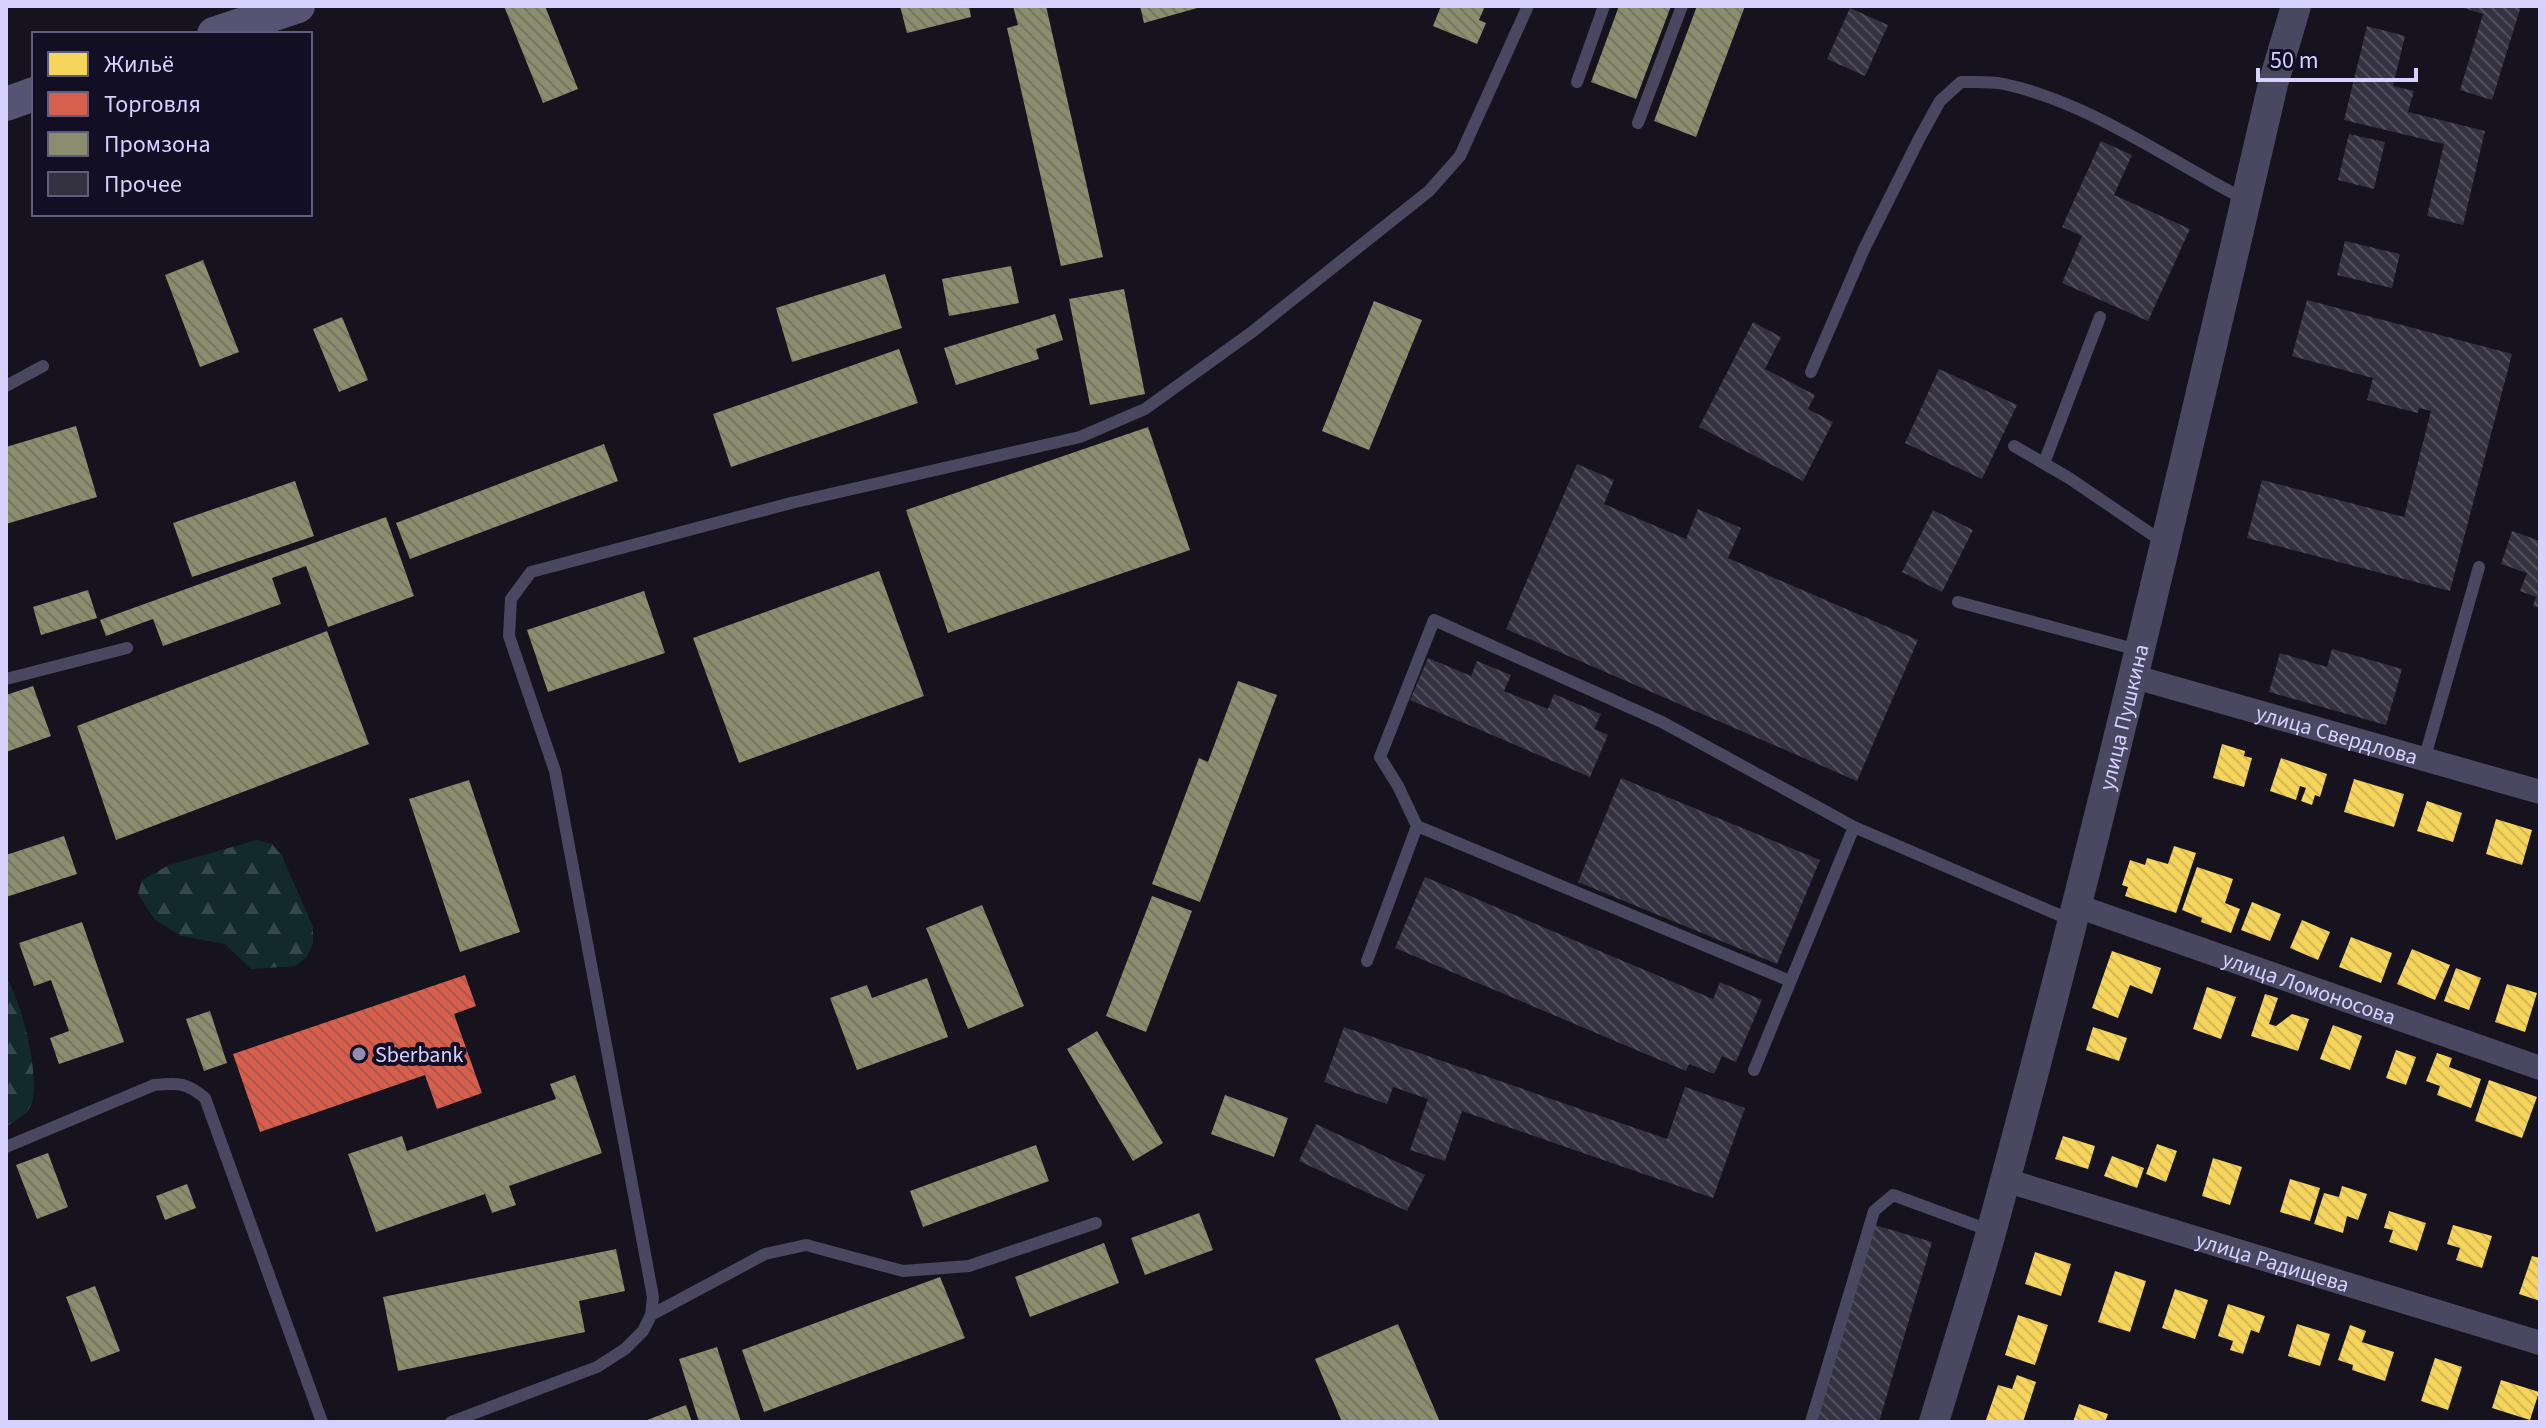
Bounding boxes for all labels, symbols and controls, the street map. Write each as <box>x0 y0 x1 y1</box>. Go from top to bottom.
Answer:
legend <box>32 32 312 216</box>
scale bar <box>2258 32 2416 82</box>
text: 50 m <box>2270 43 2319 78</box>
text: Жильё <box>104 47 174 82</box>
text: Торговля <box>104 87 201 122</box>
text: Промзона <box>104 127 211 162</box>
text: Прочее <box>104 167 182 202</box>
street label: улица Пушкина <box>2091 641 2158 794</box>
street label: улица Свердлова <box>2252 697 2421 774</box>
street label: улица Ломоносова <box>2218 943 2400 1033</box>
place label: Sberbank <box>375 1039 463 1071</box>
marker: Sberbank <box>350 1045 368 1063</box>
street label: улица Радищева <box>2192 1224 2353 1301</box>

